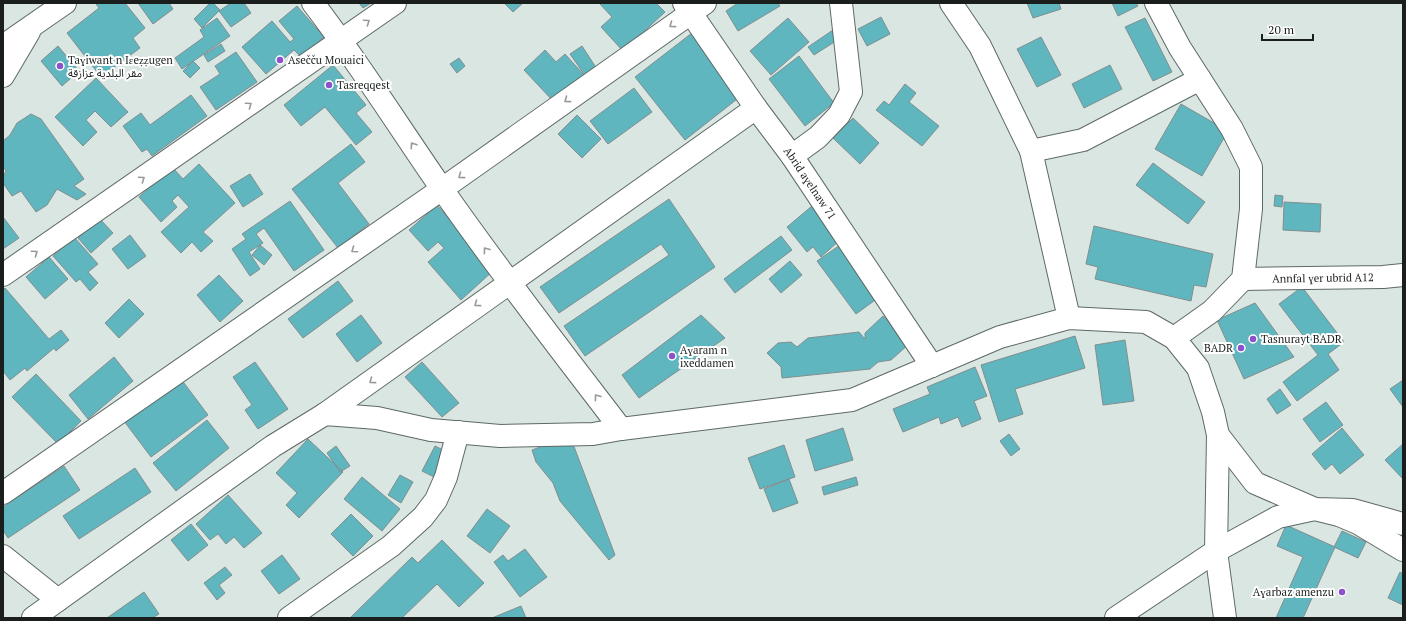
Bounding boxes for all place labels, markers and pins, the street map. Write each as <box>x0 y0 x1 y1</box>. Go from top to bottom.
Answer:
place label: Taɣiwant n Iɛeẓẓugen مقر البلدية عزازقة <box>68 53 173 80</box>
place label: Asečču Mouaici <box>288 53 364 67</box>
marker: Asečču Mouaici <box>275 55 285 65</box>
marker: Taɣiwant n Iɛeẓẓugen مقر البلدية عزازقة <box>55 61 65 71</box>
place label: Tasreqqest <box>337 78 390 92</box>
marker: Tasreqqest <box>324 80 334 90</box>
place label: Tasnurayt BADR <box>1261 332 1342 346</box>
marker: Tasnurayt BADR <box>1248 334 1258 344</box>
place label: BADR <box>1204 341 1233 355</box>
place label: Aɣaram n ixeddamen <box>680 343 734 370</box>
marker: BADR <box>1236 343 1246 353</box>
marker: Aɣaram n ixeddamen <box>667 351 677 361</box>
place label: Aɣarbaz amenzu <box>1253 585 1335 599</box>
marker: Aɣarbaz amenzu <box>1337 587 1347 597</box>

